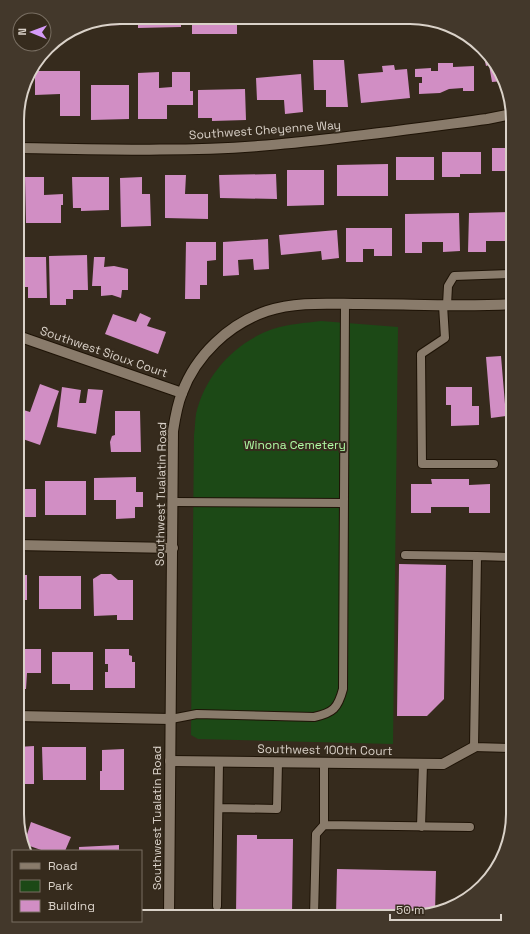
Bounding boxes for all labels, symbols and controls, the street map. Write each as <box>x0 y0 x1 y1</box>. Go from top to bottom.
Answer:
north arrow <box>12 12 52 52</box>
text: N <box>15 28 29 36</box>
street label: Southwest Cheyenne Way <box>189 117 341 143</box>
street label: Southwest Sioux Court <box>38 323 170 381</box>
street label: Southwest Tualatin Road <box>152 422 170 566</box>
park label: Winona Cemetery <box>244 437 346 453</box>
street label: Southwest 100th Court <box>257 741 393 759</box>
street label: Southwest Tualatin Road <box>149 746 165 890</box>
legend <box>12 850 142 922</box>
text: Road <box>48 858 77 874</box>
text: Park <box>48 878 73 894</box>
scale bar <box>390 896 501 922</box>
text: Building <box>48 898 95 914</box>
text: 50 m <box>396 902 424 918</box>

